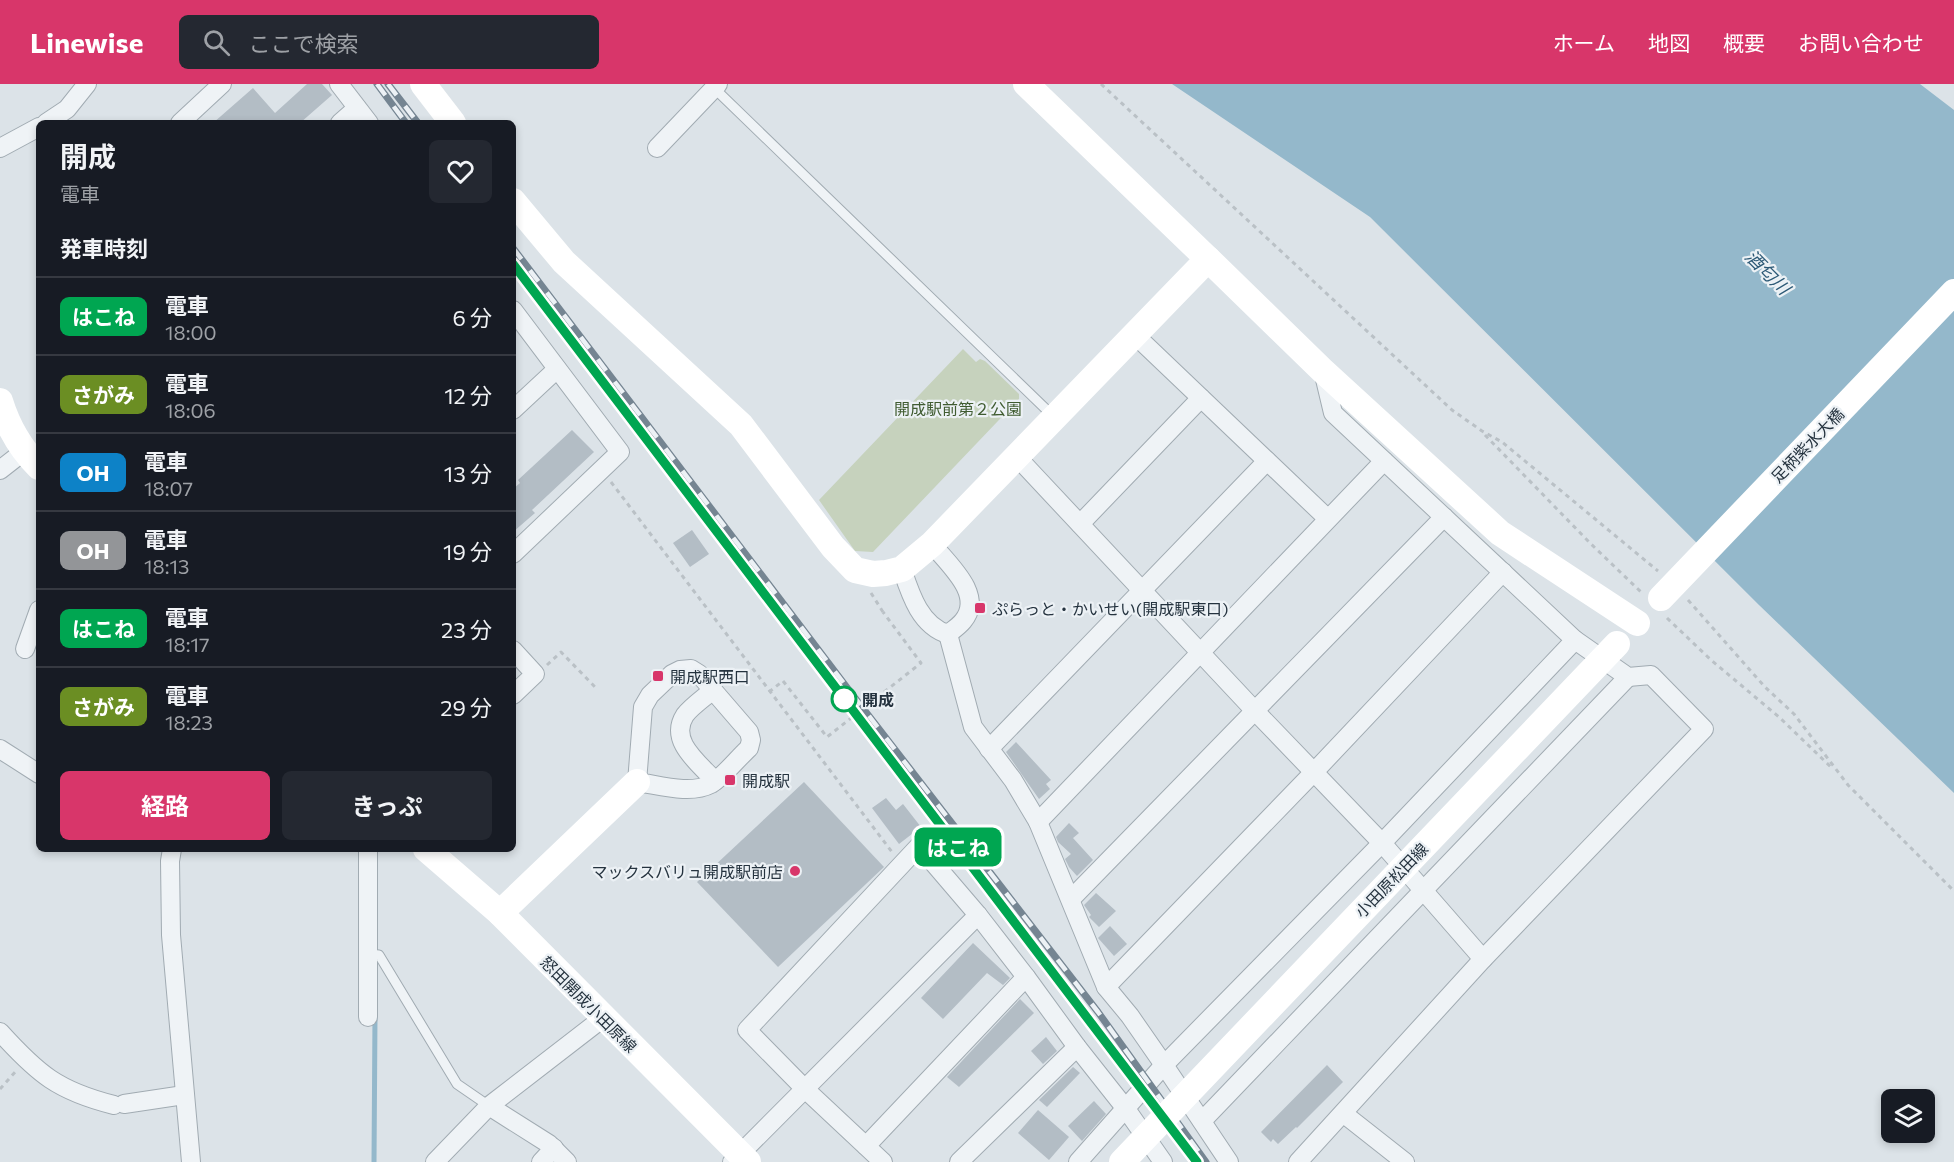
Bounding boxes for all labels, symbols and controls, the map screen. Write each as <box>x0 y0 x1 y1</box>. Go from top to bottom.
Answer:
search box <box>179 15 599 69</box>
text: Linewise <box>30 25 143 59</box>
icon: search <box>200 26 233 59</box>
text: ここで検索 <box>248 30 358 57</box>
text: ホーム <box>1553 30 1615 55</box>
text: 地図 <box>1648 30 1690 55</box>
text: 概要 <box>1723 30 1765 55</box>
text: お問い合わせ <box>1798 30 1924 55</box>
text: 開成 <box>60 139 116 173</box>
button: heart <box>429 140 492 203</box>
text: 電車 <box>60 182 100 206</box>
text: 発車時刻 <box>60 235 148 262</box>
water label: 酒匂川 <box>1741 245 1796 300</box>
text: 電車 <box>165 292 209 319</box>
text: はこね <box>72 304 135 329</box>
text: 6 分 <box>452 304 492 331</box>
text: 18:00 <box>165 320 217 344</box>
text: 電車 <box>165 370 209 397</box>
text: さがみ <box>72 382 135 407</box>
text: 12 分 <box>444 382 492 409</box>
text: 18:06 <box>165 398 216 422</box>
park label: 開成駅前第２公園 <box>894 399 1022 418</box>
street label: 足柄紫水大橋 <box>1767 404 1847 486</box>
text: 電車 <box>144 448 188 475</box>
text: OH <box>77 460 109 485</box>
text: 13 分 <box>444 460 492 487</box>
text: 18:07 <box>144 476 193 500</box>
text: 電車 <box>144 526 188 553</box>
text: OH <box>77 538 109 563</box>
text: 19 分 <box>443 538 492 565</box>
text: 18:13 <box>144 554 189 578</box>
place label: ぷらっと・かいせい(開成駅東口) <box>992 599 1228 618</box>
marker: ぷらっと・かいせい(開成駅東口) <box>973 601 987 615</box>
text: 電車 <box>165 604 209 631</box>
text: はこね <box>72 616 135 641</box>
text: 23 分 <box>441 616 492 643</box>
text: 18:17 <box>165 632 210 656</box>
place label: 開成駅西口 <box>670 667 750 686</box>
marker: 開成駅西口 <box>651 669 665 683</box>
text: 電車 <box>165 682 209 709</box>
marker: 開成 <box>831 686 857 712</box>
place label: 開成 <box>862 690 894 709</box>
text: さがみ <box>72 694 135 719</box>
text: 29 分 <box>440 694 492 721</box>
text: 18:23 <box>165 710 213 734</box>
button: 経路 <box>60 771 270 840</box>
button: きっぷ <box>282 771 492 840</box>
place label: 開成駅 <box>742 771 790 790</box>
marker: 開成駅 <box>723 773 737 787</box>
line badge: はこね <box>924 828 992 867</box>
text: はこね <box>927 835 990 860</box>
street label: 小田原松田線 <box>1351 839 1431 921</box>
place label: マックスバリュ開成駅前店 <box>591 862 783 881</box>
marker: マックスバリュ開成駅前店 <box>788 864 802 878</box>
street label: 怒田開成小田原線 <box>537 952 641 1056</box>
map controls <box>1881 1089 1935 1143</box>
button: layers <box>1881 1089 1935 1143</box>

